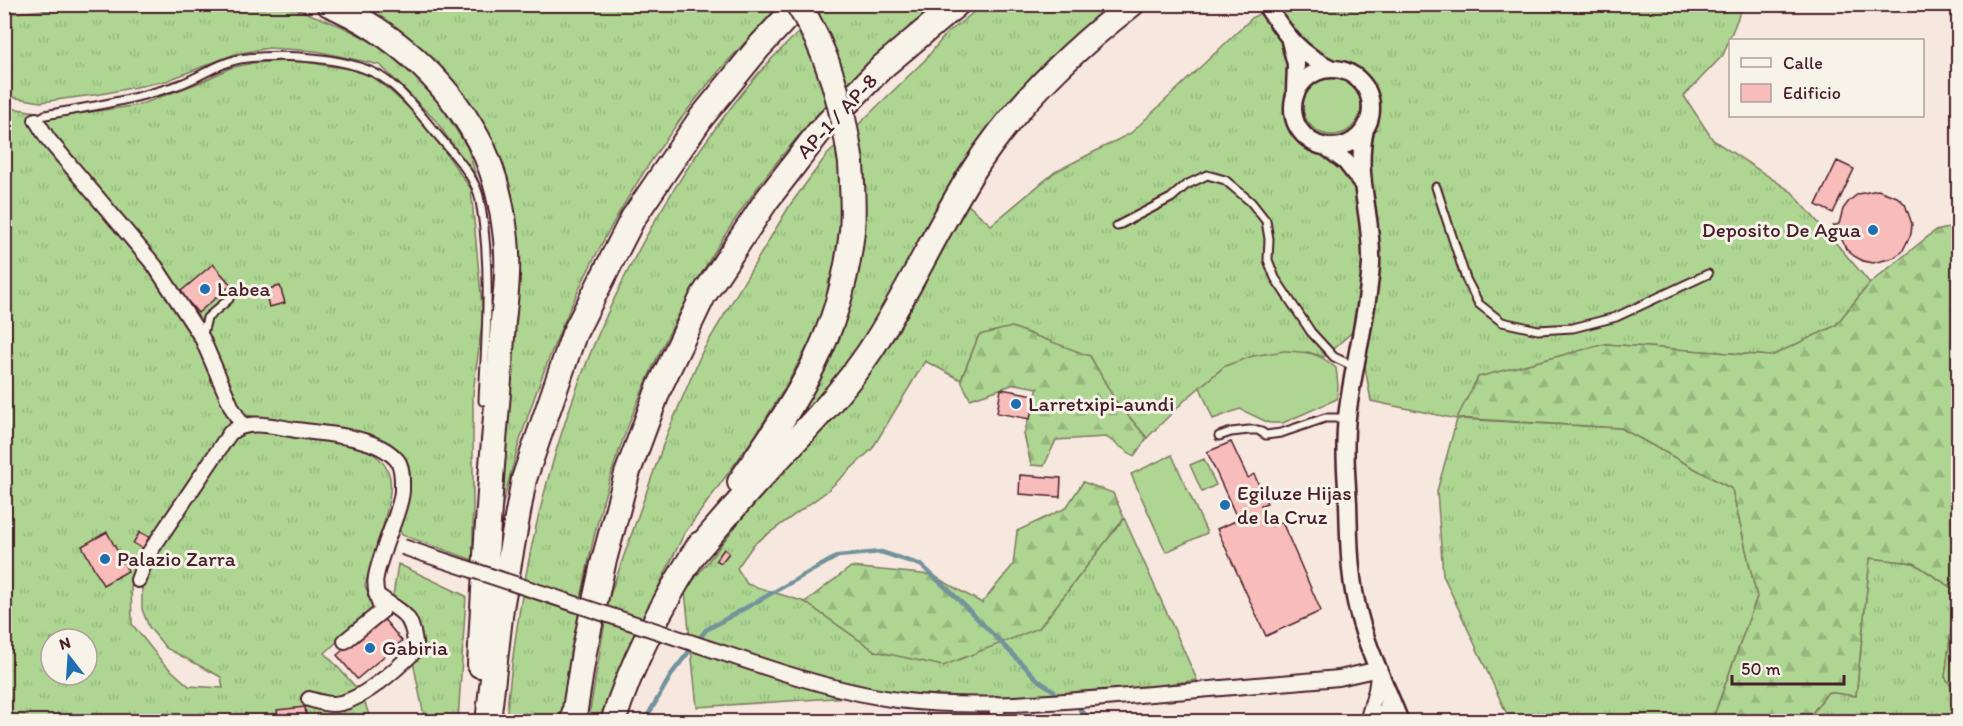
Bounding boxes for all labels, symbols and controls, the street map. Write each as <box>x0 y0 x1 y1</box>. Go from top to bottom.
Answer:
legend <box>1729 39 1924 117</box>
text: Calle <box>1783 52 1823 74</box>
street label: AP-1 / AP-8 <box>791 68 882 163</box>
text: Edificio <box>1783 82 1841 104</box>
place label: Deposito De Agua <box>1702 217 1861 242</box>
marker: Deposito De Agua <box>1866 223 1880 237</box>
place label: Labea <box>217 276 270 301</box>
marker: Labea <box>198 282 212 296</box>
place label: Larretxipi-aundi <box>1028 391 1174 416</box>
marker: Larretxipi-aundi <box>1009 397 1023 411</box>
place label: Egiluze Hijas de la Cruz <box>1237 480 1352 529</box>
marker: Egiluze Hijas de la Cruz <box>1218 498 1232 512</box>
place label: Palazio Zarra <box>117 546 236 571</box>
marker: Palazio Zarra <box>98 552 112 566</box>
north arrow <box>39 627 99 687</box>
text: N <box>57 632 73 654</box>
place label: Gabiria <box>382 635 448 660</box>
marker: Gabiria <box>363 641 377 655</box>
scale bar <box>1732 648 1844 686</box>
text: 50 m <box>1741 658 1781 680</box>

